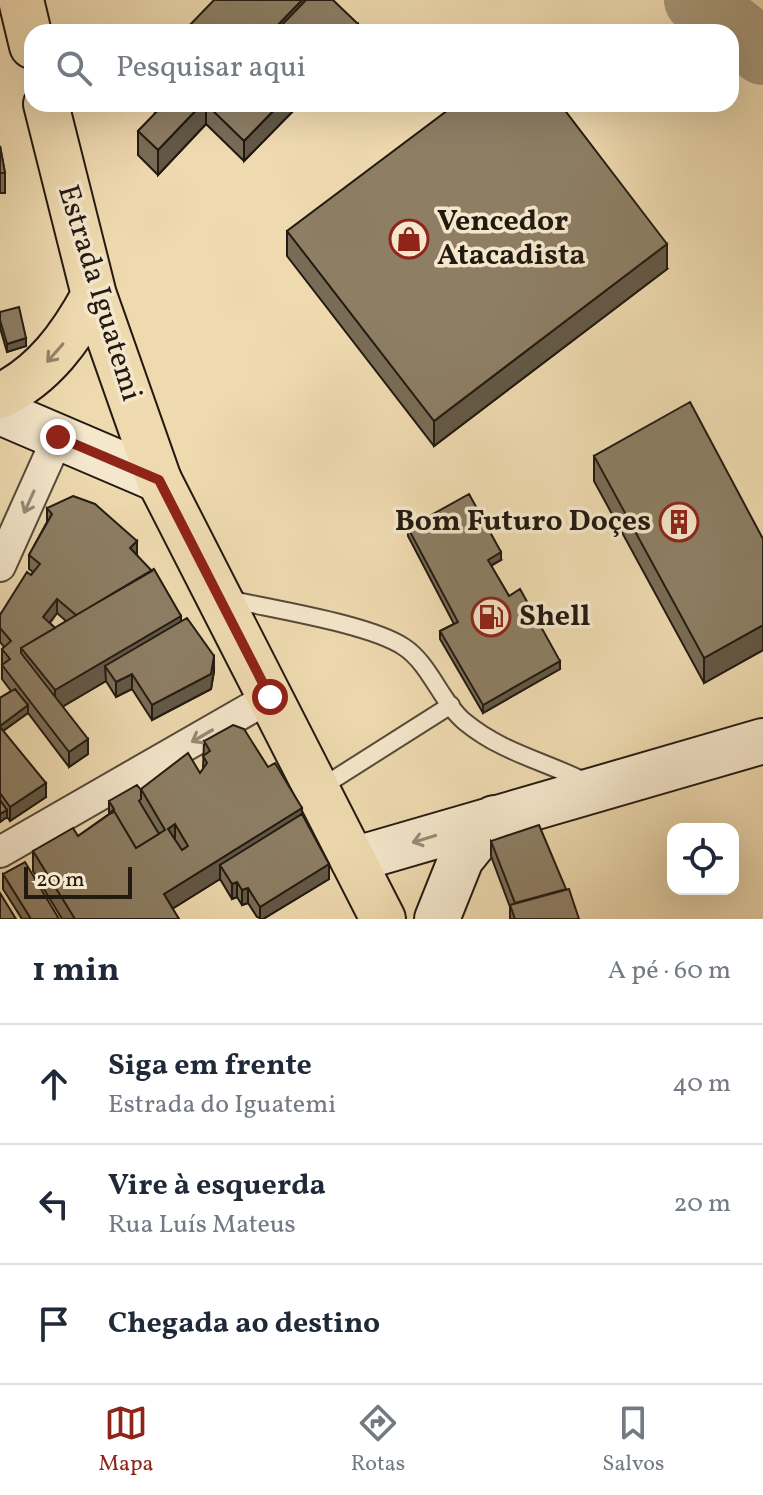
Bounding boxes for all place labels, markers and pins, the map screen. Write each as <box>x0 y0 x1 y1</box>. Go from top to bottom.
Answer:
place label: Vencedor Atacadista <box>437 201 586 277</box>
shop icon: Vencedor Atacadista <box>388 218 430 260</box>
place label: Bom Futuro Doçes <box>395 501 651 543</box>
building icon: Bom Futuro Doçes <box>658 501 700 543</box>
fuel station icon: Shell <box>470 596 512 638</box>
place label: Shell <box>519 596 591 638</box>

